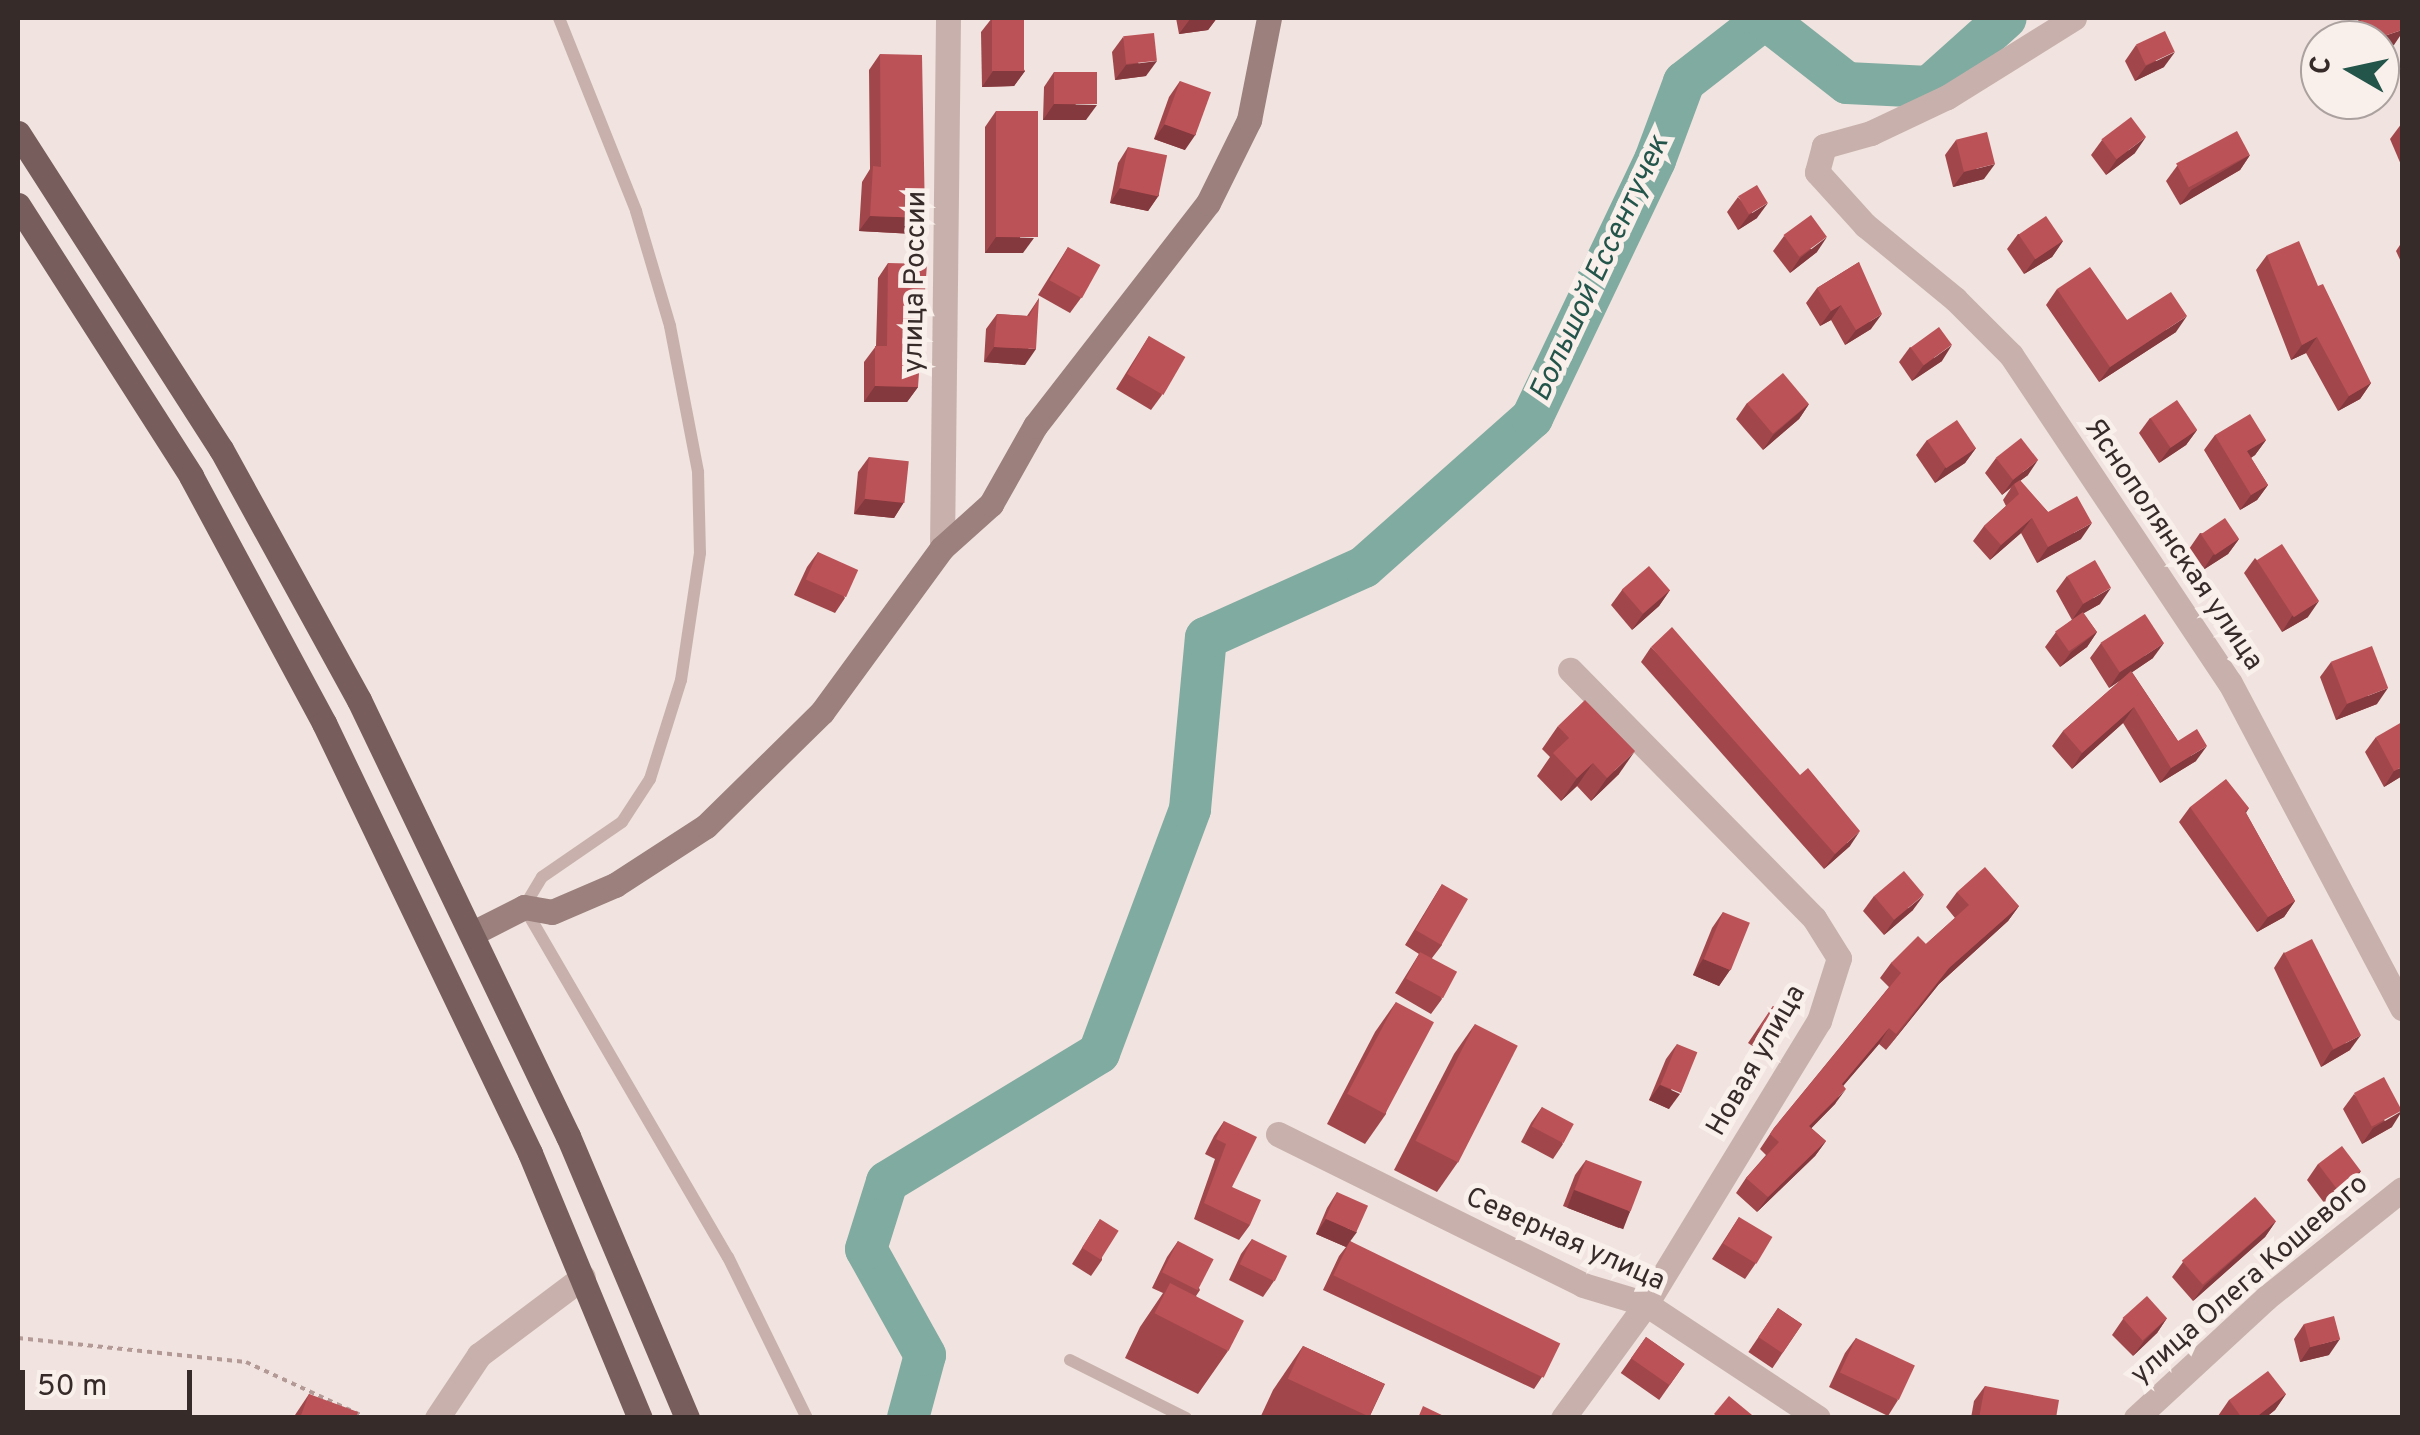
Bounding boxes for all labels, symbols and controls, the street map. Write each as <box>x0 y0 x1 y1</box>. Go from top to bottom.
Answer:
north arrow <box>2300 20 2400 120</box>
text: С <box>2303 54 2342 77</box>
water label: Большой Ессентучек <box>1524 130 1678 408</box>
street label: улица России <box>898 191 934 373</box>
street label: Яснополянская улица <box>2076 413 2270 677</box>
street label: Новая улица <box>1700 979 1814 1143</box>
street label: улица Олега Кошевого <box>2125 1168 2375 1392</box>
street label: Северная улица <box>1460 1181 1670 1299</box>
scale bar <box>25 1350 198 1412</box>
text: 50 m <box>37 1369 107 1406</box>

